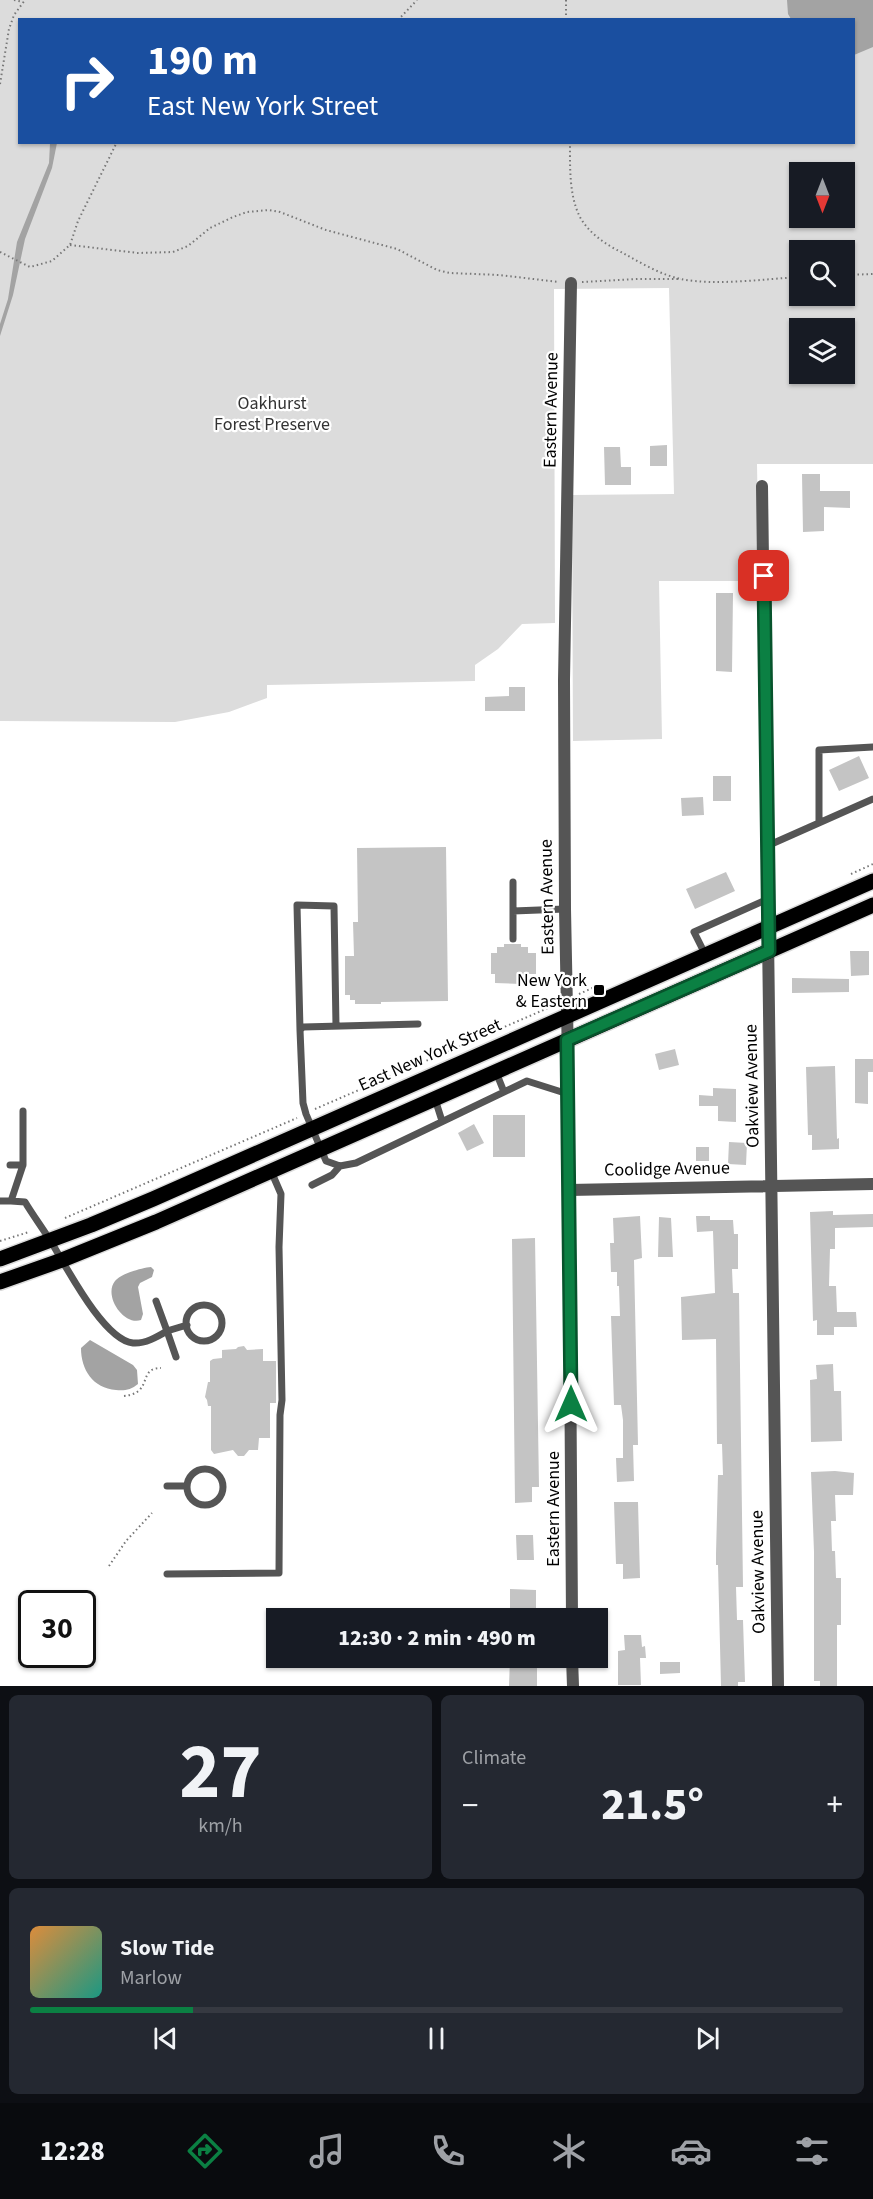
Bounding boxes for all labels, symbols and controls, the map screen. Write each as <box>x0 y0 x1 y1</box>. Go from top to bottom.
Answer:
text: 190 m <box>147 31 258 91</box>
icon: right <box>48 42 126 120</box>
text: East New York Street <box>147 87 378 126</box>
north arrow <box>789 162 855 228</box>
map controls <box>789 162 855 384</box>
button: search <box>789 240 855 306</box>
button: layers <box>789 318 855 384</box>
street label: Eastern Avenue <box>537 352 565 468</box>
park label: Oakhurst Forest Preserve <box>214 391 330 437</box>
pin <box>738 550 789 601</box>
icon: arrive <box>747 559 780 592</box>
street label: Eastern Avenue <box>533 839 561 955</box>
place label: New York & Eastern <box>516 968 587 1014</box>
marker: New York & Eastern <box>592 983 606 997</box>
street label: East New York Street <box>355 1012 505 1098</box>
street label: Oakview Avenue <box>738 1024 766 1148</box>
street label: Coolidge Avenue <box>604 1155 730 1183</box>
position arrow <box>539 1372 603 1436</box>
street label: Eastern Avenue <box>541 1451 566 1567</box>
street label: Oakview Avenue <box>744 1510 772 1634</box>
speed limit sign: 30 <box>18 1590 96 1668</box>
text: 12:30 · 2 min · 490 m <box>338 1622 536 1654</box>
text: 27 <box>179 1717 262 1828</box>
text: Climate <box>462 1744 526 1772</box>
text: 21.5° <box>601 1773 704 1837</box>
text: − <box>462 1782 478 1829</box>
text: + <box>827 1782 843 1829</box>
text: km/h <box>198 1812 243 1840</box>
text: Slow Tide <box>120 1932 214 1964</box>
text: Marlow <box>120 1964 182 1992</box>
icon: previous <box>149 2022 182 2055</box>
icon: pause <box>420 2022 453 2055</box>
icon: next <box>691 2022 724 2055</box>
icon: directions <box>184 2130 226 2172</box>
icon: music <box>306 2130 348 2172</box>
icon: phone <box>427 2130 469 2172</box>
icon: climate <box>548 2130 590 2172</box>
icon: car <box>670 2130 712 2172</box>
icon: filters <box>791 2130 833 2172</box>
text: 12:28 <box>40 2132 105 2171</box>

